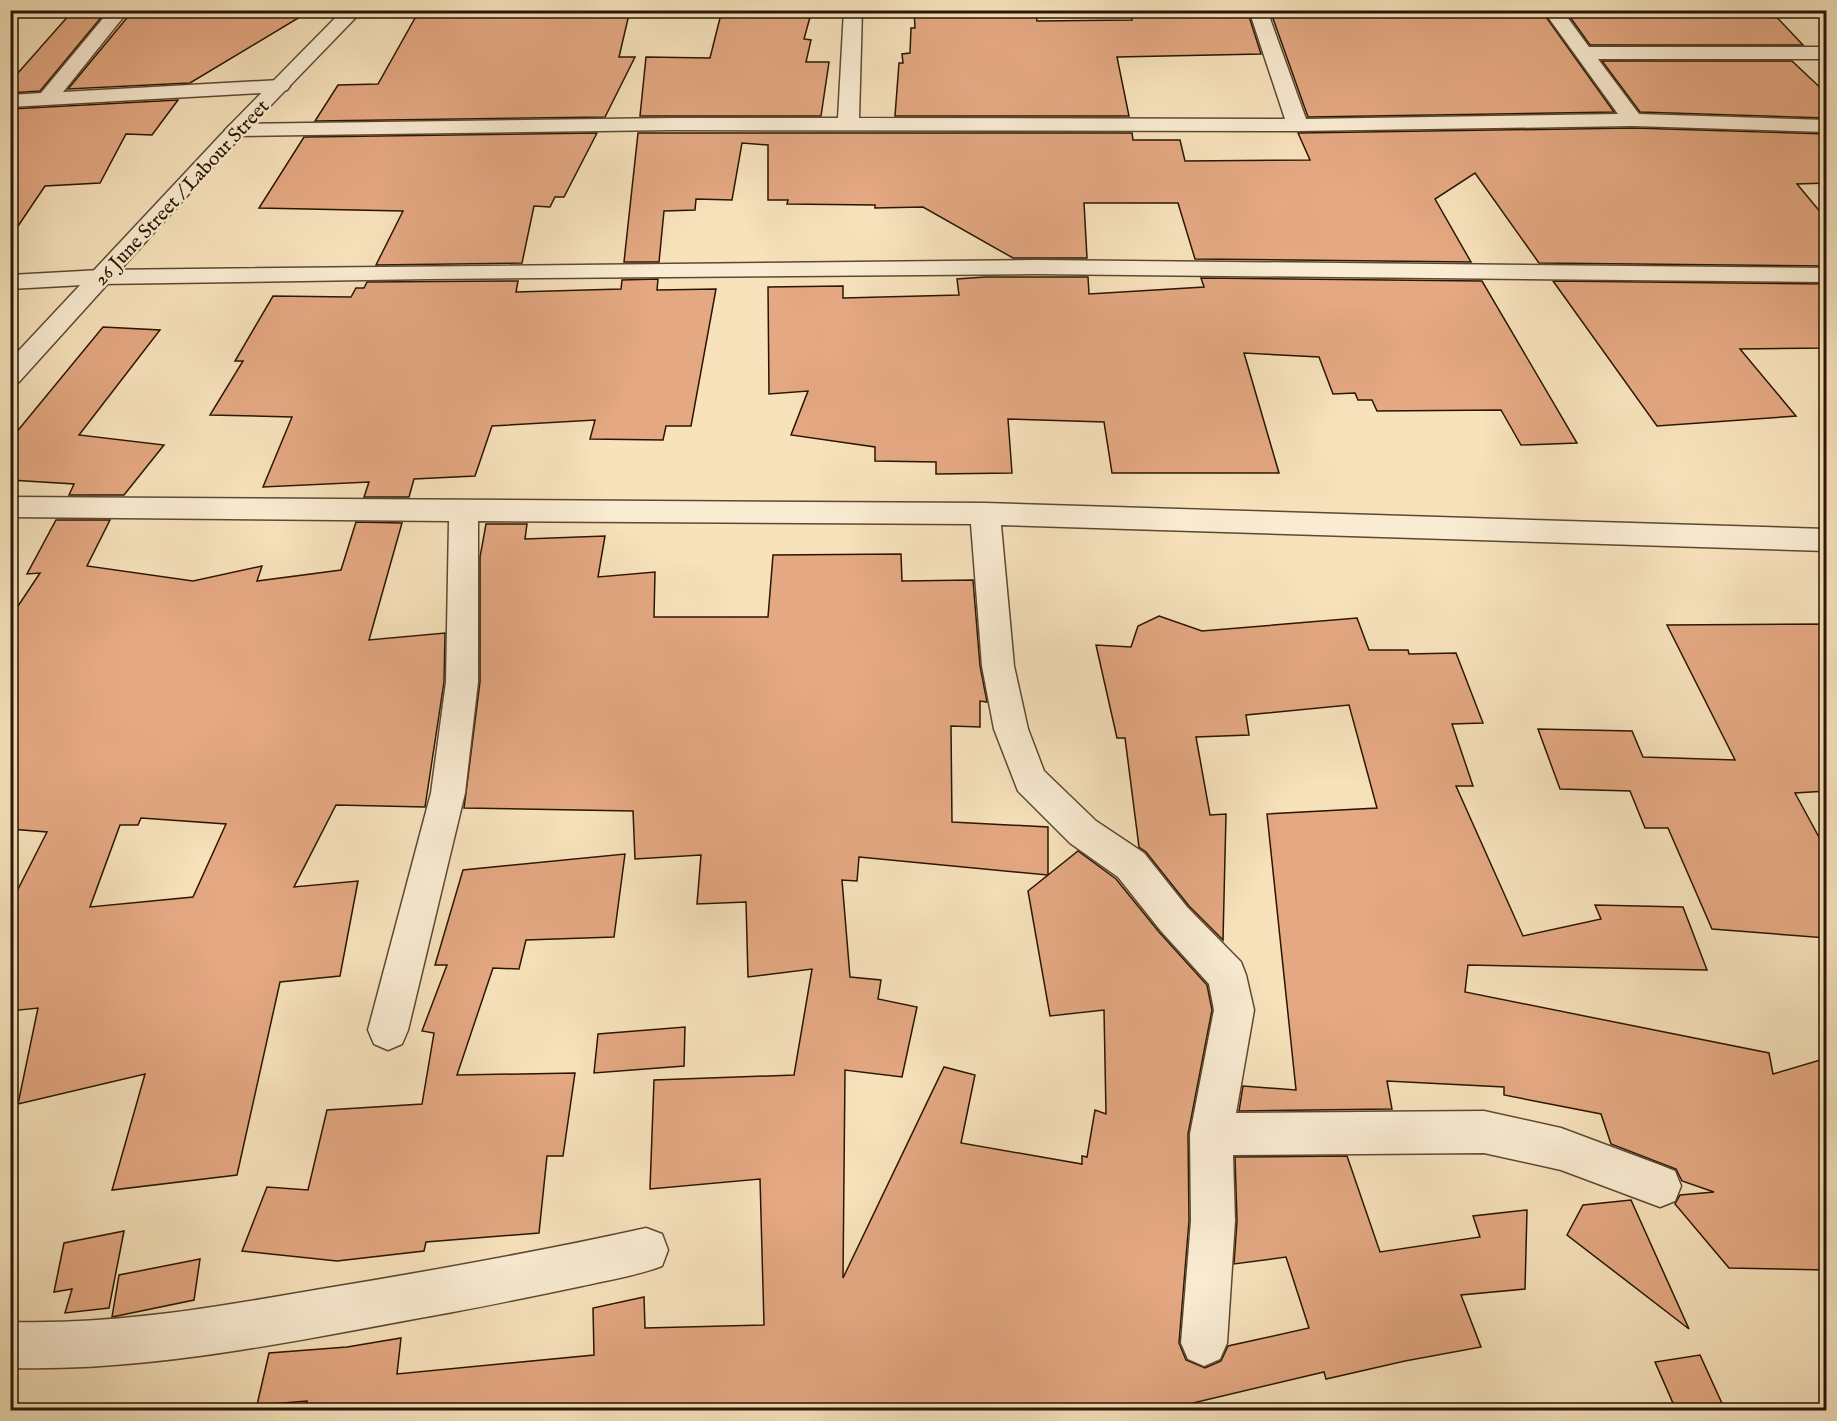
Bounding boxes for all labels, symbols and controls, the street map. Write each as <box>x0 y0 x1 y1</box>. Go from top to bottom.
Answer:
street label: 26 June Street / Labour Street <box>89 95 275 291</box>

